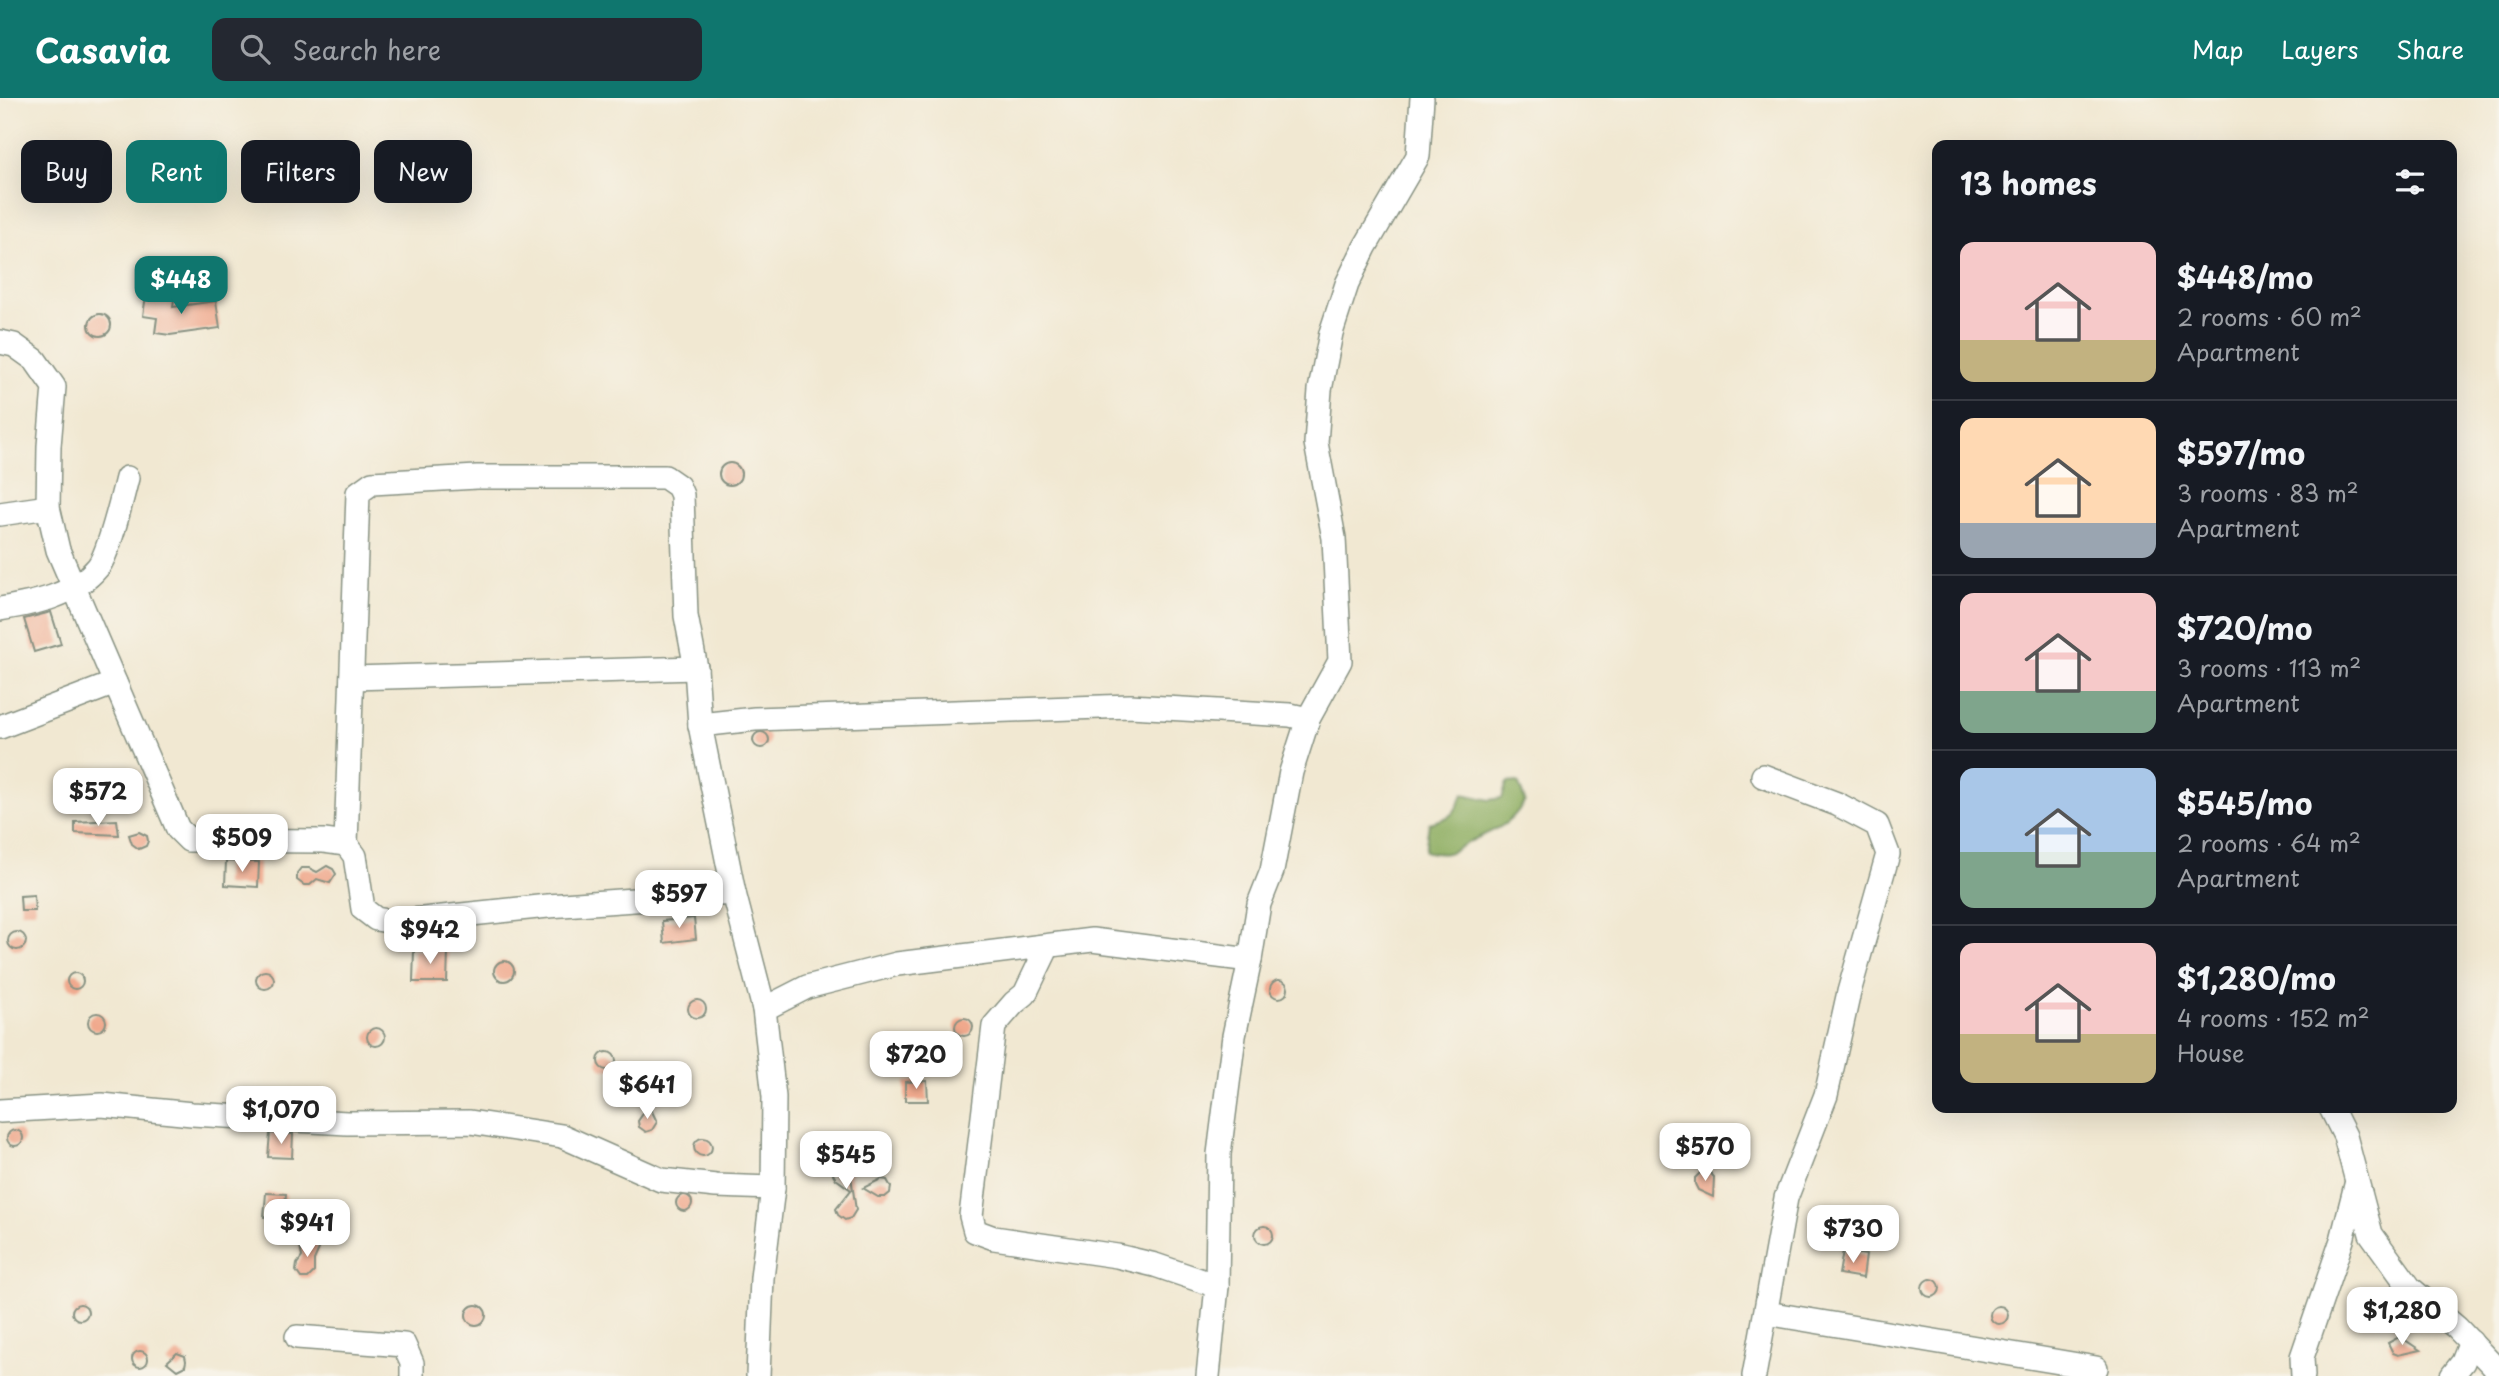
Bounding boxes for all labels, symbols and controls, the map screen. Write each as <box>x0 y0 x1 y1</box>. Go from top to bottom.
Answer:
search box <box>212 18 702 81</box>
text: Casavia <box>35 24 170 74</box>
icon: search <box>236 30 274 68</box>
text: Search here <box>292 30 441 69</box>
text: Map <box>2192 31 2243 67</box>
text: Layers <box>2281 31 2358 67</box>
text: Share <box>2396 31 2464 67</box>
chip: Buy <box>21 140 112 203</box>
chip: Rent <box>126 140 227 203</box>
chip: Filters <box>241 140 360 203</box>
chip: New <box>374 140 472 203</box>
text: 13 homes <box>1960 160 2097 205</box>
icon: filters <box>2391 163 2429 201</box>
text: $448/mo <box>2177 254 2313 299</box>
pin: $448 <box>140 256 222 316</box>
text: $448 <box>151 261 211 296</box>
icon: home <box>2016 270 2100 354</box>
text: 2 rooms · 60 m² <box>2177 299 2362 334</box>
text: Apartment <box>2177 334 2300 369</box>
text: $597/mo <box>2177 430 2305 475</box>
icon: home <box>2016 446 2100 530</box>
text: 3 rooms · 83 m² <box>2177 475 2359 510</box>
text: Apartment <box>2177 510 2300 545</box>
text: $720/mo <box>2177 605 2312 650</box>
icon: home <box>2016 621 2100 705</box>
text: 3 rooms · 113 m² <box>2177 650 2361 685</box>
text: Apartment <box>2177 685 2300 720</box>
pin: $572 <box>57 768 139 828</box>
text: $572 <box>69 773 127 808</box>
text: $545/mo <box>2177 780 2312 825</box>
icon: home <box>2016 796 2100 880</box>
pin: $509 <box>201 814 283 874</box>
text: $509 <box>212 819 272 854</box>
text: 2 rooms · 64 m² <box>2177 825 2361 860</box>
text: Apartment <box>2177 860 2300 895</box>
pin: $597 <box>638 870 720 930</box>
text: $597 <box>651 875 707 910</box>
pin: $942 <box>389 906 471 966</box>
text: $942 <box>400 911 460 946</box>
text: $1,280/mo <box>2177 955 2336 1000</box>
icon: home <box>2016 971 2100 1055</box>
text: 4 rooms · 152 m² <box>2177 1000 2370 1035</box>
pin: $720 <box>875 1032 957 1091</box>
text: House <box>2177 1035 2244 1070</box>
text: $720 <box>886 1036 946 1071</box>
pin: $641 <box>606 1062 688 1121</box>
text: $641 <box>619 1066 675 1101</box>
pin: $1,070 <box>224 1086 338 1146</box>
text: $1,070 <box>242 1091 320 1126</box>
pin: $570 <box>1664 1124 1746 1183</box>
text: $570 <box>1676 1128 1735 1163</box>
pin: $545 <box>805 1132 887 1191</box>
text: $545 <box>816 1136 876 1171</box>
pin: $941 <box>266 1200 348 1259</box>
text: $941 <box>280 1204 334 1239</box>
pin: $730 <box>1812 1206 1894 1265</box>
text: $730 <box>1823 1210 1883 1245</box>
pin: $1,280 <box>2345 1288 2459 1347</box>
text: $1,280 <box>2363 1292 2441 1327</box>

